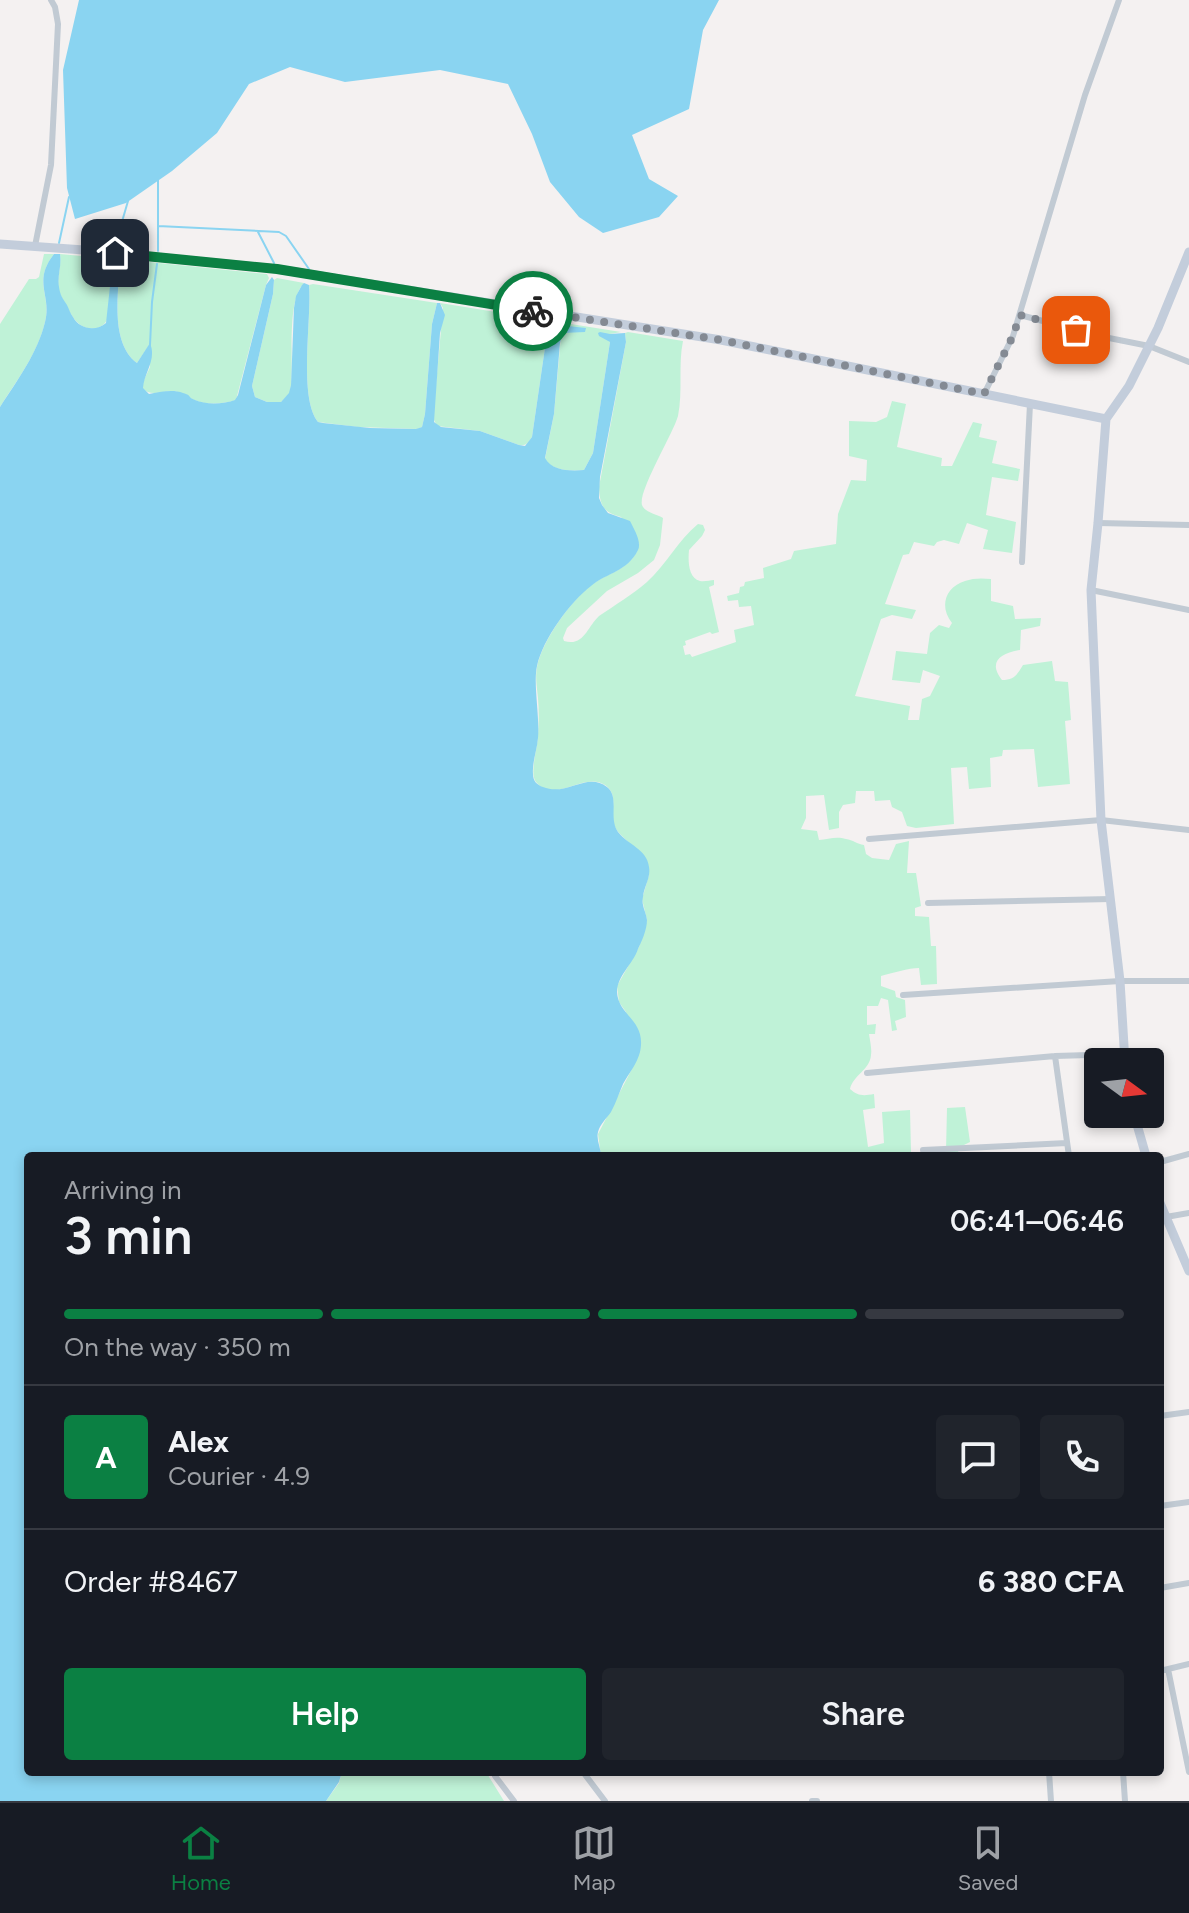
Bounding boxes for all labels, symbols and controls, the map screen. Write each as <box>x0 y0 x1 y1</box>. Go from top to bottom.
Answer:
pin <box>81 219 149 287</box>
icon: home <box>93 231 137 275</box>
courier <box>493 271 573 351</box>
icon: bike <box>511 289 555 333</box>
pin <box>1042 296 1110 364</box>
icon: bag <box>1054 308 1098 352</box>
north arrow <box>1084 1048 1164 1128</box>
map controls <box>1084 1048 1164 1128</box>
text: Arriving in <box>64 1174 182 1206</box>
text: 06:41–06:46 <box>950 1202 1124 1239</box>
text: 3 min <box>64 1205 192 1267</box>
text: On the way · 350 m <box>64 1331 291 1363</box>
button: chat <box>936 1415 1020 1499</box>
button: phone <box>1040 1415 1124 1499</box>
text: Alex <box>168 1423 229 1460</box>
text: A <box>95 1439 117 1476</box>
text: Courier · 4.9 <box>168 1460 310 1492</box>
text: Order #8467 <box>64 1563 238 1600</box>
text: 6 380 CFA <box>978 1563 1124 1600</box>
button: Help <box>64 1668 586 1760</box>
button: Share <box>602 1668 1124 1760</box>
tab: Home <box>171 1821 231 1896</box>
tab: Map <box>572 1821 616 1896</box>
tab: Saved <box>958 1821 1018 1896</box>

